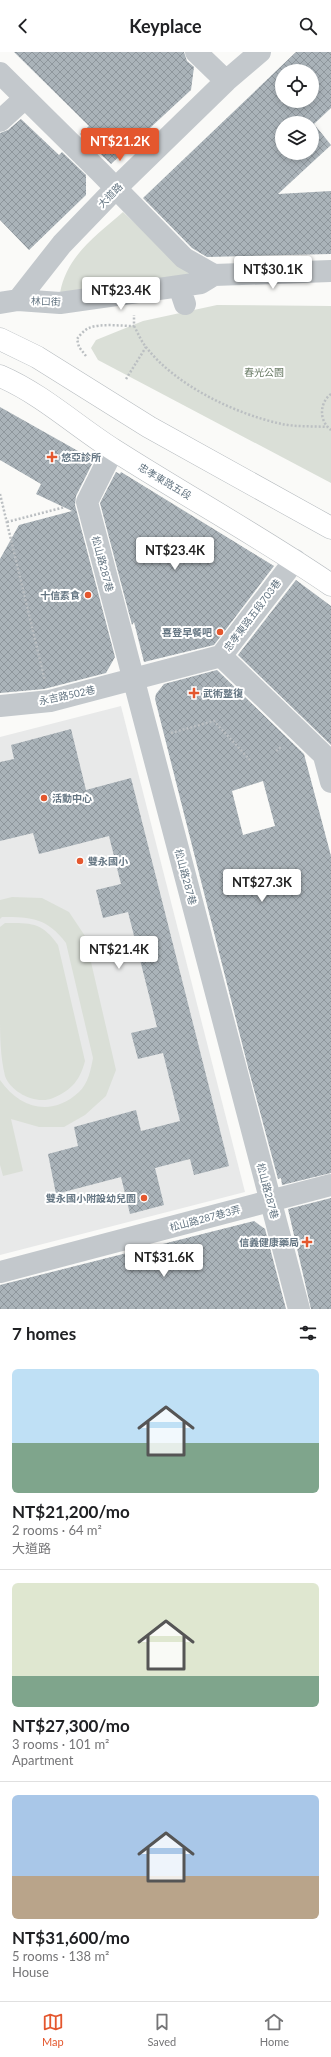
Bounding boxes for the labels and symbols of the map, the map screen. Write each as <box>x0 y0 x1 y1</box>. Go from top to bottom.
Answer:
pin: NT$21.2K <box>79 128 161 162</box>
street label: 大道路 <box>95 180 125 210</box>
pin: NT$30.1K <box>232 256 314 290</box>
pin: NT$23.4K <box>80 277 162 311</box>
street label: 林口街 <box>31 294 61 308</box>
park label: 春光公園 <box>244 366 284 378</box>
marker: 悠亞診所 <box>46 451 58 463</box>
place label: 悠亞診所 <box>61 451 101 463</box>
street label: 忠孝東路五段 <box>136 460 194 502</box>
street label: 松山路287巷 <box>90 535 116 593</box>
pin: NT$23.4K <box>134 537 216 571</box>
street label: 忠孝東路五段703巷 <box>221 576 283 654</box>
place label: 十信素食 <box>40 589 80 601</box>
marker: 十信素食 <box>83 590 93 600</box>
place label: 喜登早餐吧 <box>162 626 212 638</box>
marker: 喜登早餐吧 <box>215 627 225 637</box>
street label: 永吉路502巷 <box>38 683 96 707</box>
marker: 武術整復 <box>188 687 200 699</box>
place label: 武術整復 <box>203 687 243 699</box>
place label: 活動中心 <box>52 792 92 804</box>
marker: 活動中心 <box>39 793 49 803</box>
street label: 松山路287巷 <box>173 848 199 906</box>
place label: 雙永國小 <box>88 855 129 867</box>
marker: 雙永國小 <box>75 856 85 866</box>
pin: NT$27.3K <box>221 869 303 903</box>
pin: NT$21.4K <box>78 936 160 970</box>
street label: 松山路287巷 <box>255 1162 281 1220</box>
place label: 雙永國小附設幼兒園 <box>46 1192 136 1204</box>
marker: 雙永國小附設幼兒園 <box>139 1193 149 1203</box>
street label: 松山路287巷3弄 <box>168 1203 242 1233</box>
place label: 信義健康藥局 <box>239 1236 299 1248</box>
marker: 信義健康藥局 <box>302 1237 312 1247</box>
pin: NT$31.6K <box>123 1244 205 1278</box>

